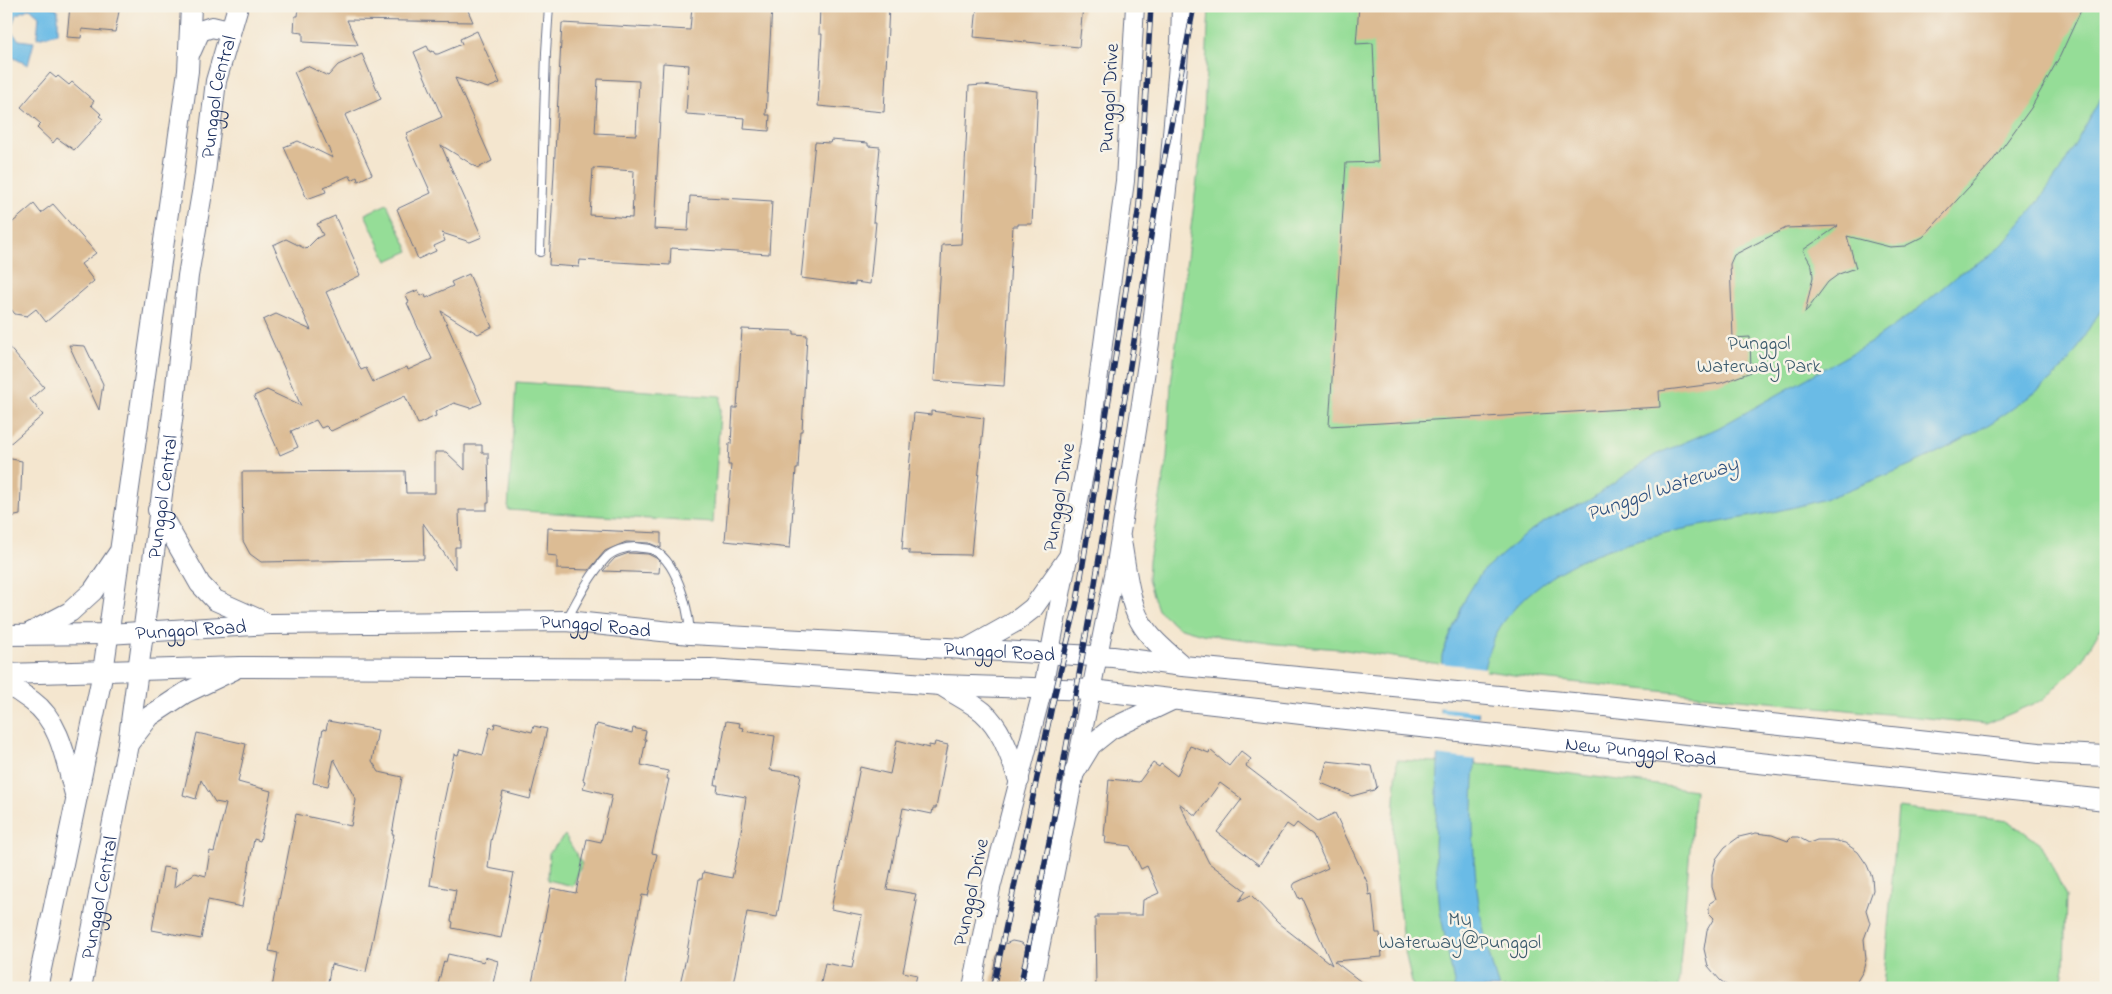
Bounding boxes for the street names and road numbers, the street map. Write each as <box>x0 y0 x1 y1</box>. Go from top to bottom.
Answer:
street label: Punggol Central <box>195 33 246 160</box>
street label: Punggol Drive <box>1093 43 1129 154</box>
street label: Punggol Central <box>141 433 187 561</box>
street label: Punggol Drive <box>1037 441 1085 554</box>
street label: Punggol Road <box>540 609 652 647</box>
street label: Punggol Road <box>135 613 247 649</box>
street label: Punggol Road <box>943 636 1056 671</box>
street label: New Punggol Road <box>1564 730 1718 775</box>
street label: Punggol Central <box>75 834 127 962</box>
street label: Punggol Drive <box>947 836 999 949</box>

